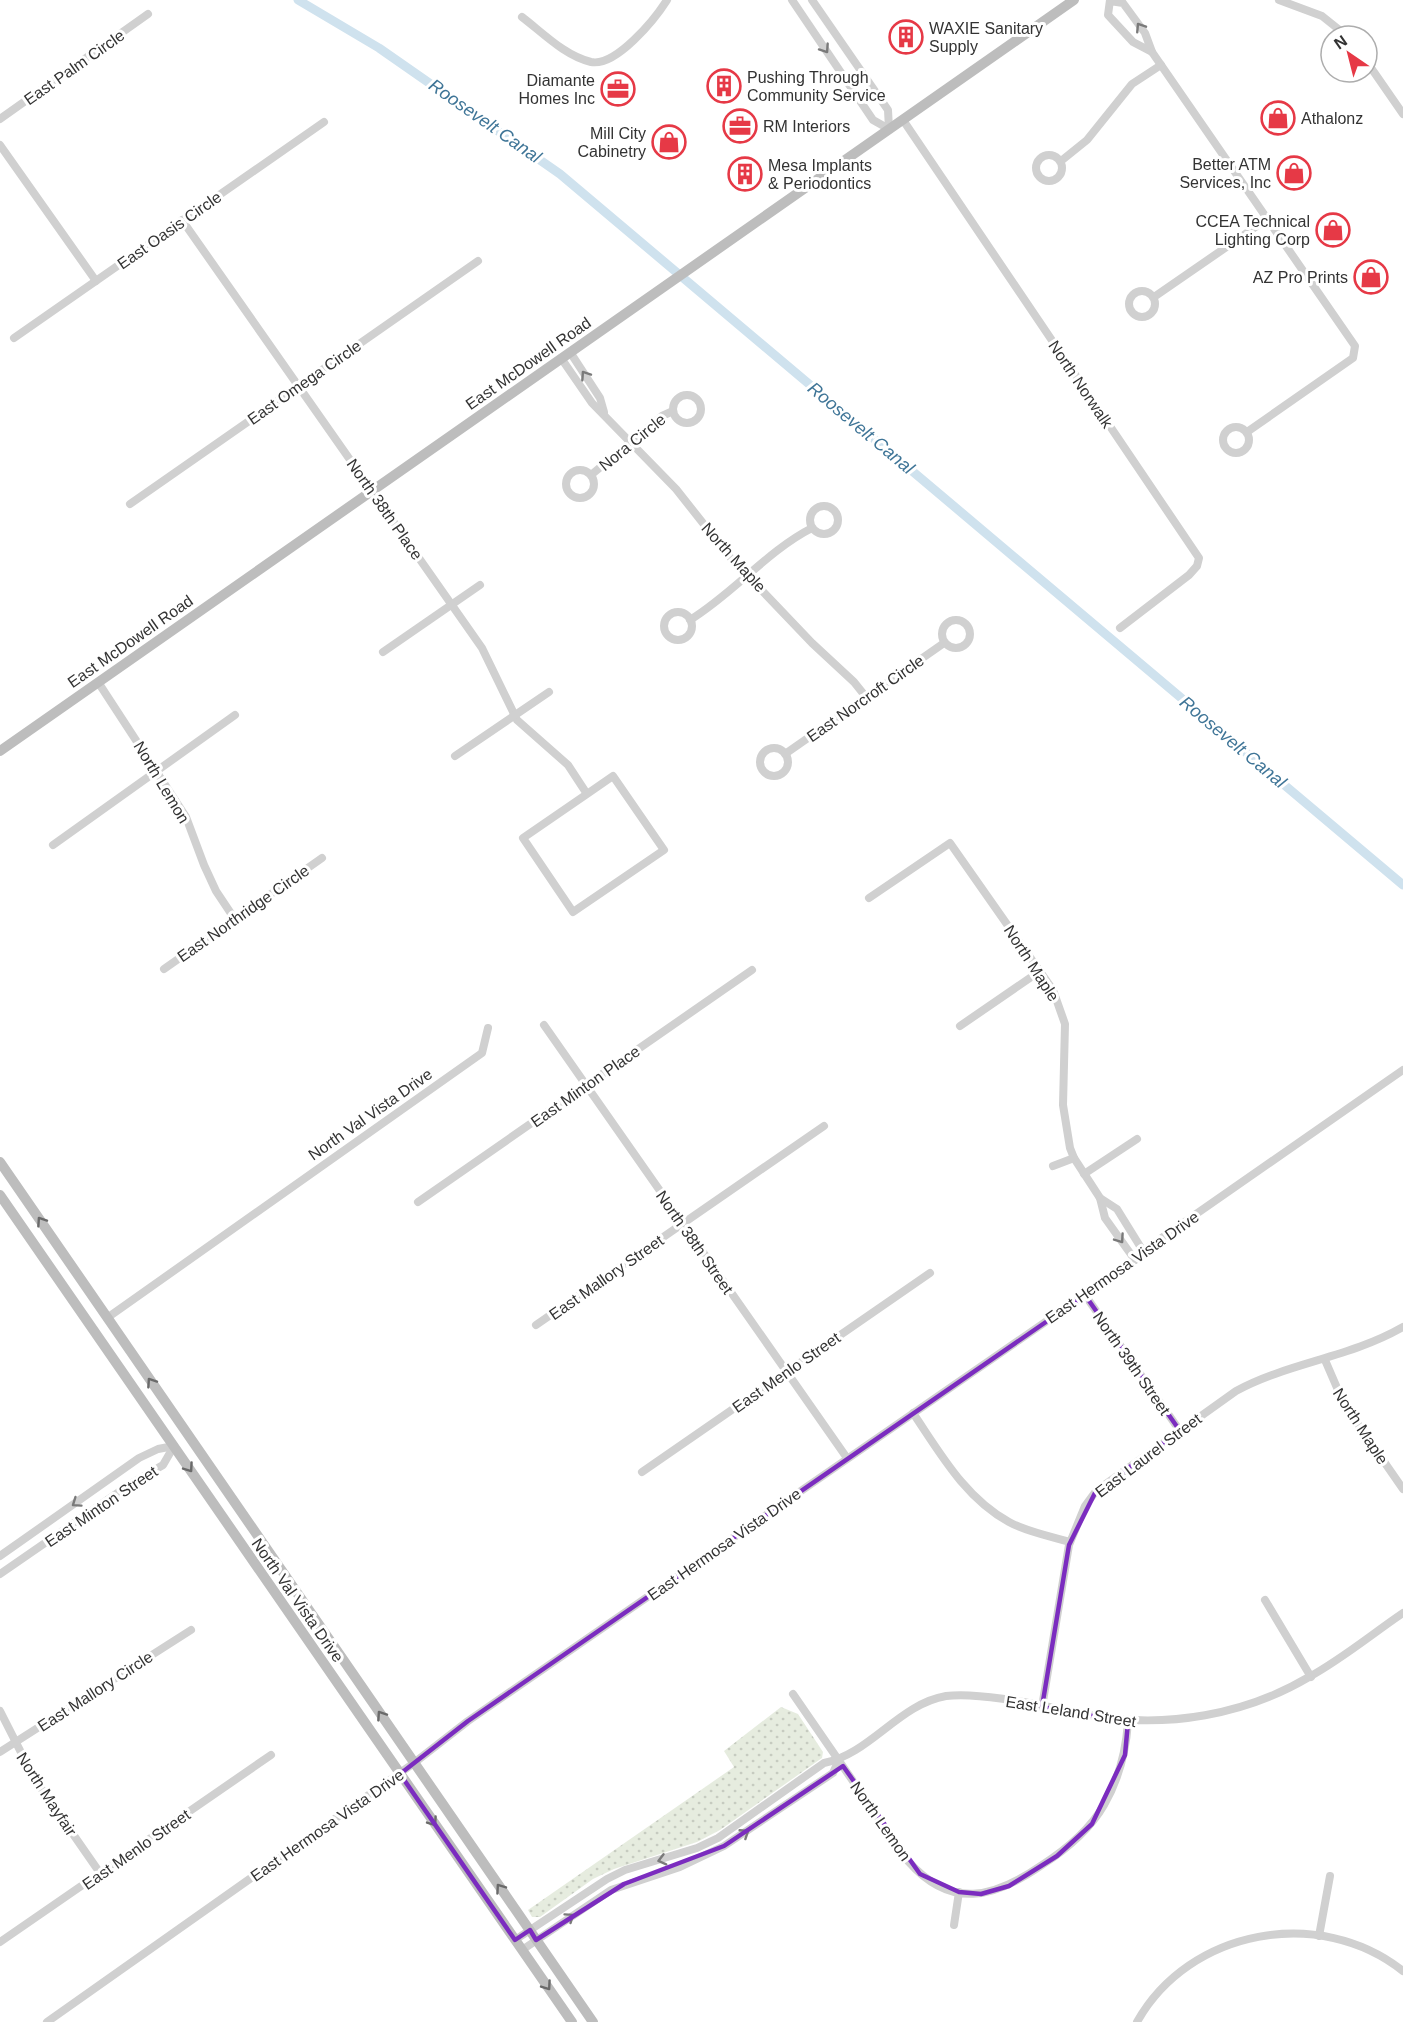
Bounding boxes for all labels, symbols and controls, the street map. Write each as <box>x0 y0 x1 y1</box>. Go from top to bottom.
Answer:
building icon: WAXIE Sanitary Supply <box>888 19 924 55</box>
place label: WAXIE Sanitary Supply <box>929 20 1043 55</box>
one-way arrow <box>1136 23 1148 33</box>
north arrow <box>1319 24 1379 84</box>
street label: East Palm Circle <box>21 26 128 108</box>
text: N <box>1331 32 1350 52</box>
one-way arrow <box>818 42 829 53</box>
building icon: Pushing Through Community Service <box>706 68 742 104</box>
place label: Pushing Through Community Service <box>747 69 886 104</box>
office icon: Diamante Homes Inc <box>600 71 636 107</box>
place label: Diamante Homes Inc <box>519 72 595 107</box>
water label: Roosevelt Canal <box>425 75 546 168</box>
shop icon: Athalonz <box>1260 100 1296 136</box>
office icon: RM Interiors <box>722 108 758 144</box>
place label: Athalonz <box>1301 110 1363 127</box>
place label: RM Interiors <box>763 118 850 135</box>
shop icon: Mill City Cabinetry <box>651 124 687 160</box>
place label: Mill City Cabinetry <box>578 125 646 160</box>
shop icon: Better ATM Services, Inc <box>1276 155 1312 191</box>
building icon: Mesa Implants & Periodontics <box>727 156 763 192</box>
place label: Better ATM Services, Inc <box>1179 156 1271 191</box>
place label: Mesa Implants & Periodontics <box>768 157 872 192</box>
street label: East Oasis Circle <box>114 188 224 273</box>
shop icon: CCEA Technical Lighting Corp <box>1315 212 1351 248</box>
place label: CCEA Technical Lighting Corp <box>1196 213 1310 248</box>
shop icon: AZ Pro Prints <box>1353 259 1389 295</box>
place label: AZ Pro Prints <box>1253 269 1348 286</box>
street label: East McDowell Road <box>463 314 594 413</box>
street label: East Omega Circle <box>244 337 364 428</box>
street label: North Norwalk <box>1045 338 1117 432</box>
one-way arrow <box>580 371 592 381</box>
water label: Roosevelt Canal <box>804 378 919 479</box>
street label: Nora Circle <box>596 411 669 474</box>
street label: North 38th Place <box>343 456 426 563</box>
street label: North Maple <box>698 519 769 595</box>
street label: East McDowell Road <box>65 592 196 691</box>
street label: East Norcroft Circle <box>804 652 927 745</box>
water label: Roosevelt Canal <box>1176 692 1291 793</box>
street label: North Lemon <box>130 738 193 826</box>
street label: East Northridge Circle <box>174 862 312 965</box>
street label: North Maple <box>1001 922 1062 1005</box>
street label: East Minton Place <box>528 1042 643 1130</box>
street label: North Val Vista Drive <box>305 1065 435 1164</box>
street label: North 38th Street <box>653 1188 737 1298</box>
street label: East Hermosa Vista Drive <box>1043 1208 1202 1327</box>
one-way arrow <box>37 1217 48 1228</box>
street label: East Mallory Street <box>546 1231 667 1323</box>
one-way arrow <box>1113 1233 1124 1244</box>
street label: North 39th Street <box>1090 1309 1174 1419</box>
street label: East Menlo Street <box>729 1329 844 1416</box>
one-way arrow <box>147 1378 158 1389</box>
street label: North Maple <box>1330 1385 1391 1468</box>
street label: East Laurel Street <box>1092 1410 1205 1501</box>
one-way arrow <box>182 1461 193 1472</box>
street label: East Minton Street <box>42 1462 161 1550</box>
street label: East Hermosa Vista Drive <box>645 1485 804 1604</box>
one-way arrow <box>71 1496 82 1507</box>
street label: North Val Vista Drive <box>248 1535 347 1665</box>
street label: East Mallory Circle <box>35 1648 156 1735</box>
street label: East Leland Street <box>1005 1693 1138 1730</box>
one-way arrow <box>377 1711 388 1722</box>
street label: North Mayfair <box>13 1749 80 1840</box>
street label: East Hermosa Vista Drive <box>248 1766 407 1885</box>
street label: North Lemon <box>847 1779 914 1864</box>
street label: East Menlo Street <box>79 1806 194 1893</box>
one-way arrow <box>426 1815 437 1826</box>
one-way arrow <box>738 1830 749 1841</box>
one-way arrow <box>657 1852 667 1865</box>
one-way arrow <box>496 1883 507 1894</box>
one-way arrow <box>563 1913 574 1924</box>
one-way arrow <box>540 1979 551 1990</box>

